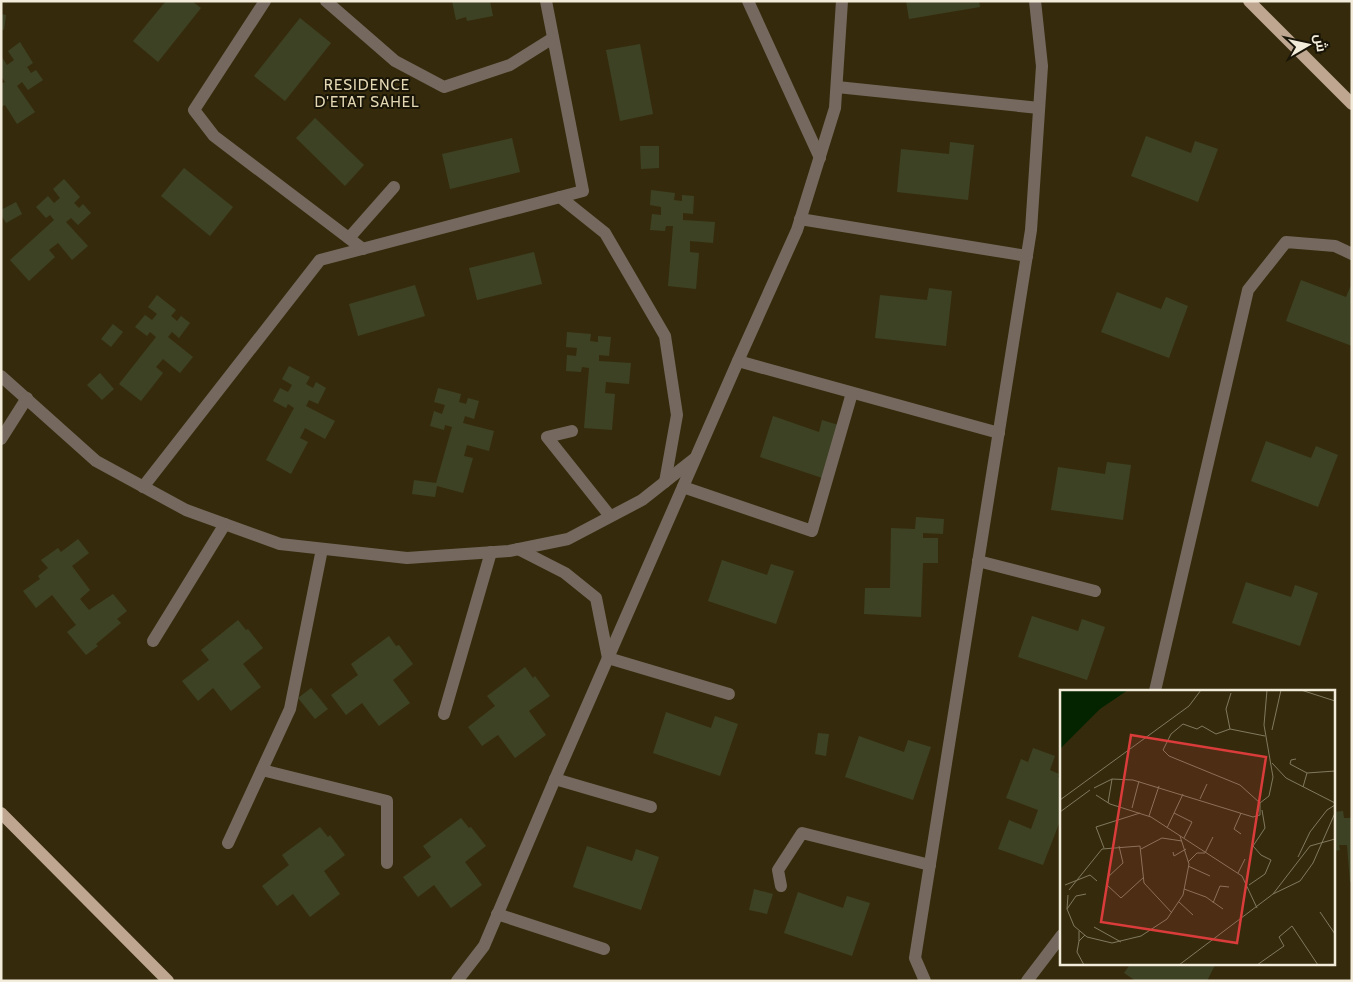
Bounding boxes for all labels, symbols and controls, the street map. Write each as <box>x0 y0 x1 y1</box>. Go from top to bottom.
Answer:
north arrow <box>1283 20 1333 70</box>
text: ش <box>1311 33 1331 53</box>
district label: RESIDENCE D'ETAT SAHEL <box>314 76 420 111</box>
inset map <box>1060 690 1336 964</box>

